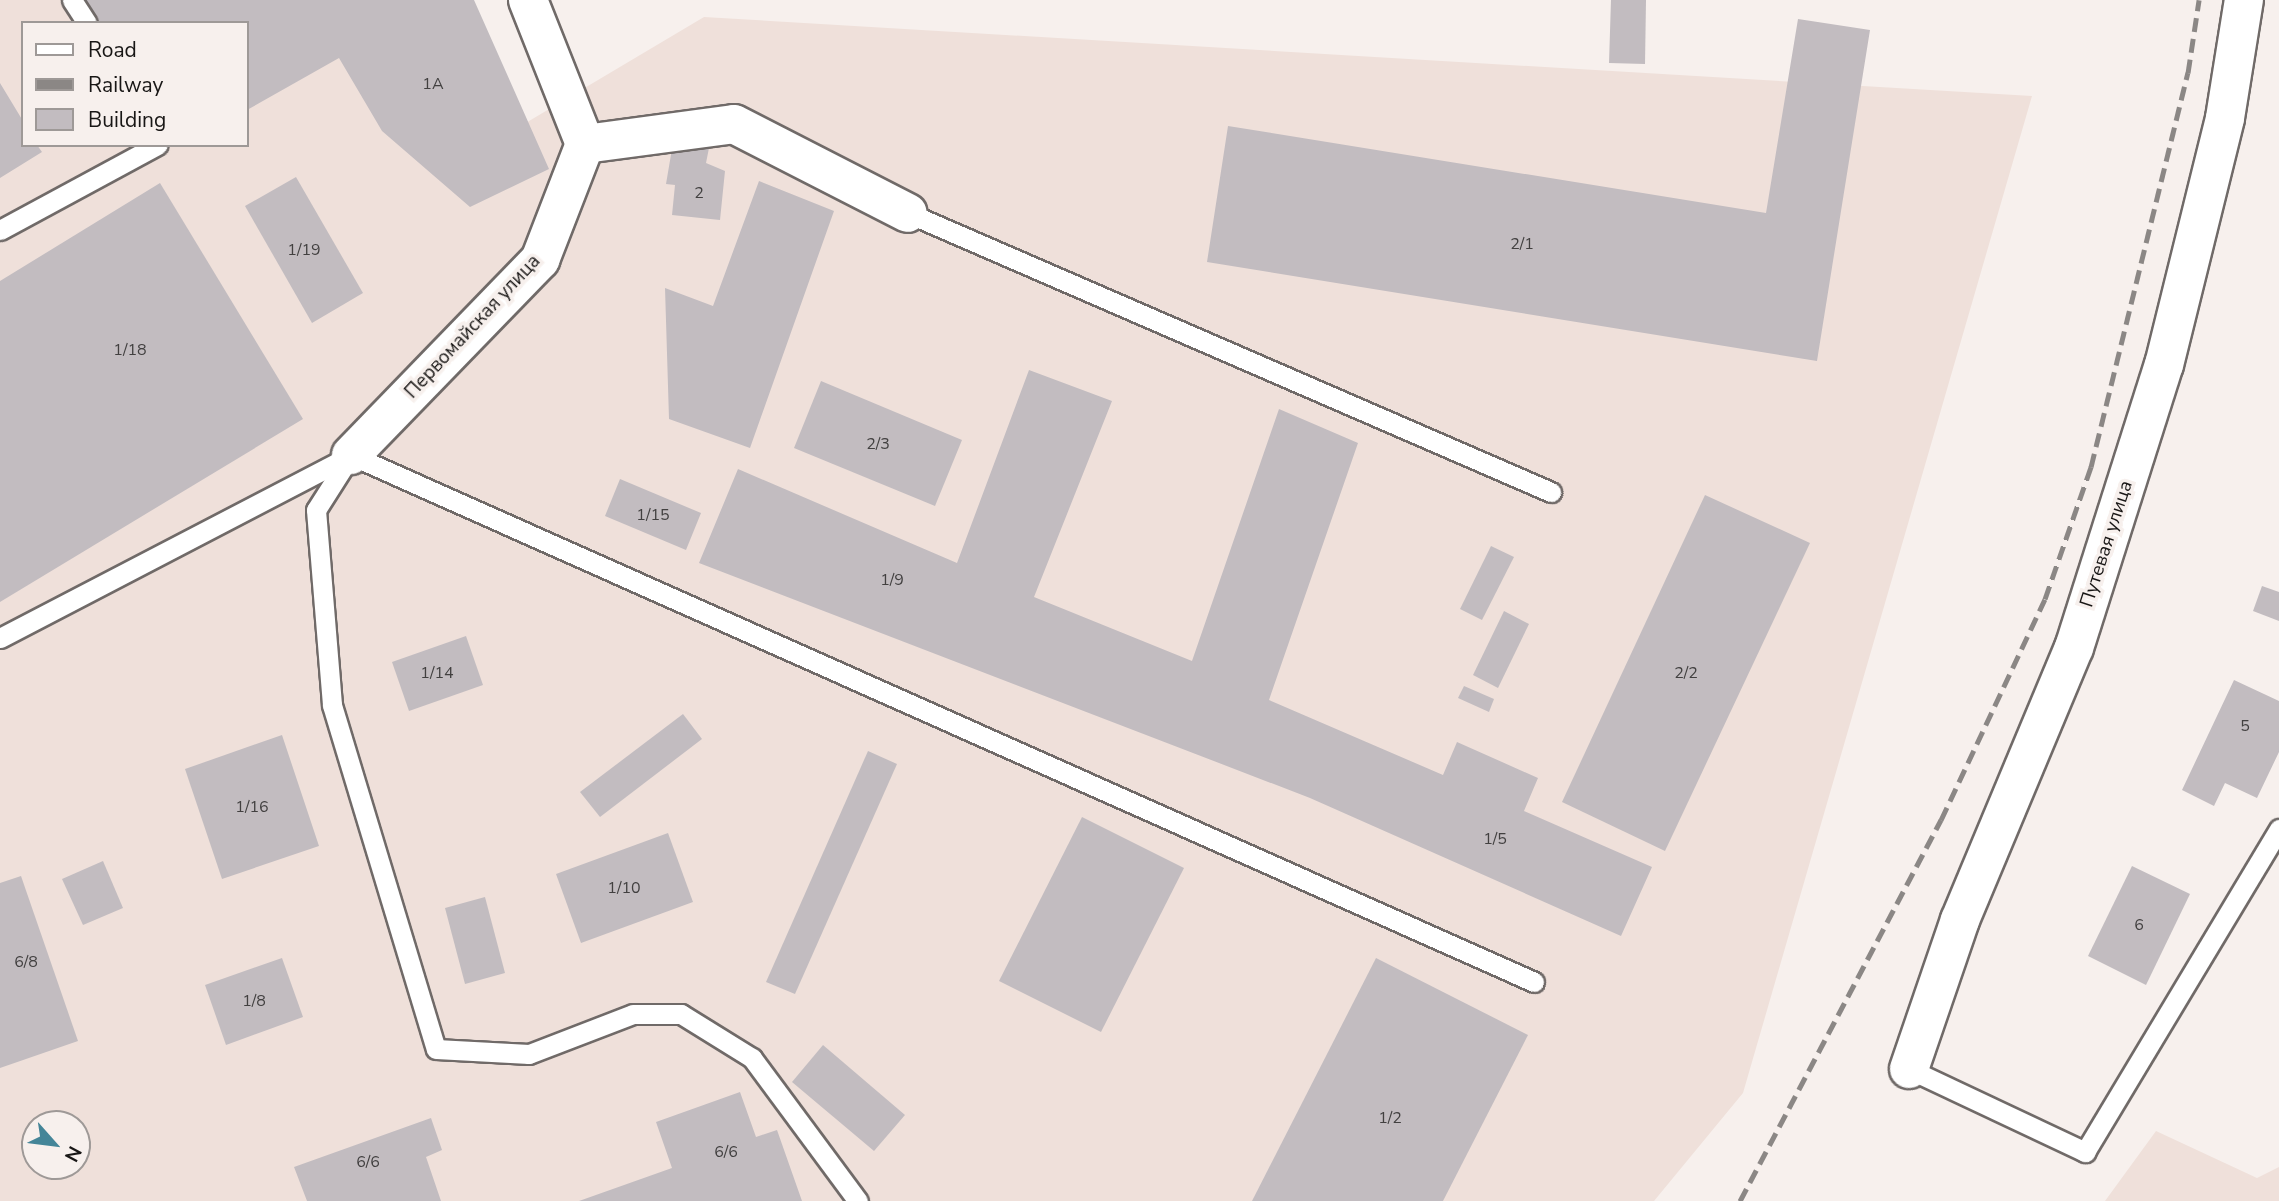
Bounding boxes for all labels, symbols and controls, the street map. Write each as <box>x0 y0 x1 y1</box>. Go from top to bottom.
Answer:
legend <box>21 21 248 147</box>
text: Road <box>88 36 137 64</box>
text: Railway <box>88 71 163 99</box>
house number: 1А <box>422 74 444 94</box>
text: Building <box>88 106 166 134</box>
house number: 2 <box>694 183 704 203</box>
house number: 2/1 <box>1510 234 1534 254</box>
house number: 1/19 <box>287 240 321 260</box>
street label: Первомайская улица <box>400 250 546 404</box>
house number: 1/18 <box>113 340 147 360</box>
house number: 2/3 <box>866 434 890 454</box>
street label: Путевая улица <box>2076 478 2138 610</box>
house number: 1/15 <box>636 505 670 525</box>
house number: 1/9 <box>880 570 904 590</box>
house number: 1/14 <box>420 663 454 683</box>
house number: 2/2 <box>1674 663 1698 683</box>
house number: 5 <box>2240 716 2250 736</box>
house number: 1/16 <box>235 797 269 817</box>
house number: 1/5 <box>1483 829 1507 849</box>
house number: 1/10 <box>607 878 641 898</box>
house number: 6 <box>2134 915 2144 935</box>
house number: 6/8 <box>14 952 38 972</box>
house number: 1/8 <box>242 991 266 1011</box>
house number: 1/2 <box>1378 1108 1402 1128</box>
north arrow <box>21 1110 91 1180</box>
text: N <box>58 1142 88 1166</box>
house number: 6/6 <box>714 1142 738 1162</box>
house number: 6/6 <box>356 1152 380 1172</box>

